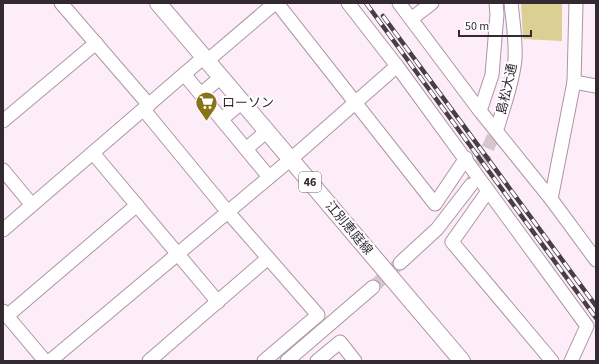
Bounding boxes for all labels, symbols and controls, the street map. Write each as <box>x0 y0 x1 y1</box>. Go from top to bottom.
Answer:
scale bar <box>459 12 531 38</box>
text: 50 m <box>465 18 489 35</box>
street label: 島松大通 <box>492 62 522 116</box>
supermarket icon: ローソン <box>193 90 219 123</box>
place label: ローソン <box>222 94 274 112</box>
road number: 46 <box>299 172 321 192</box>
street label: 江別恵庭線 <box>321 197 377 259</box>

